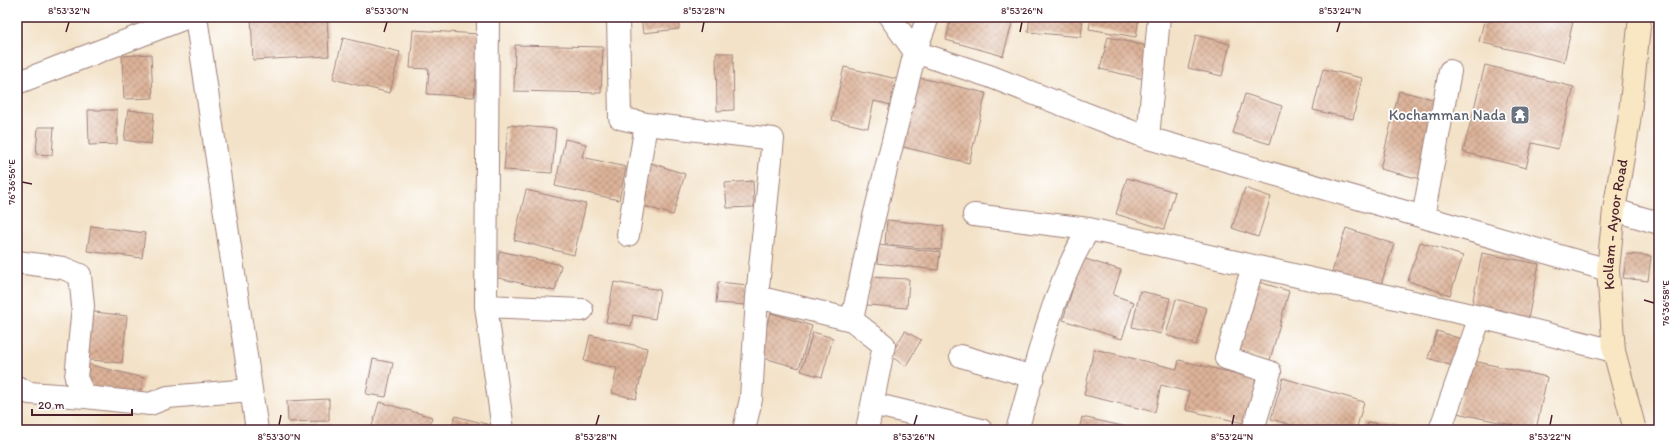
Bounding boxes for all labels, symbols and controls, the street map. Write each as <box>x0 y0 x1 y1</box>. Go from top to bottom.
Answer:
text: 8°53'32"N <box>48 4 90 17</box>
text: 8°53'30"N <box>366 4 409 17</box>
text: 8°53'28"N <box>683 4 725 17</box>
text: 8°53'26"N <box>1001 4 1043 17</box>
text: 8°53'24"N <box>1319 4 1362 17</box>
temple icon: Kochamman Nada <box>1509 104 1531 126</box>
place label: Kochamman Nada <box>1389 106 1507 124</box>
street label: Kollam - Ayoor Road <box>1599 157 1632 291</box>
text: 76°36'56"E <box>5 159 18 205</box>
text: 76°36'58"E <box>1659 280 1672 326</box>
scale bar <box>32 391 132 417</box>
text: 20 m <box>38 398 65 412</box>
text: 8°53'30"N <box>258 430 301 443</box>
text: 8°53'28"N <box>575 430 617 443</box>
text: 8°53'26"N <box>893 430 935 443</box>
text: 8°53'24"N <box>1211 430 1254 443</box>
text: 8°53'22"N <box>1529 430 1571 443</box>

